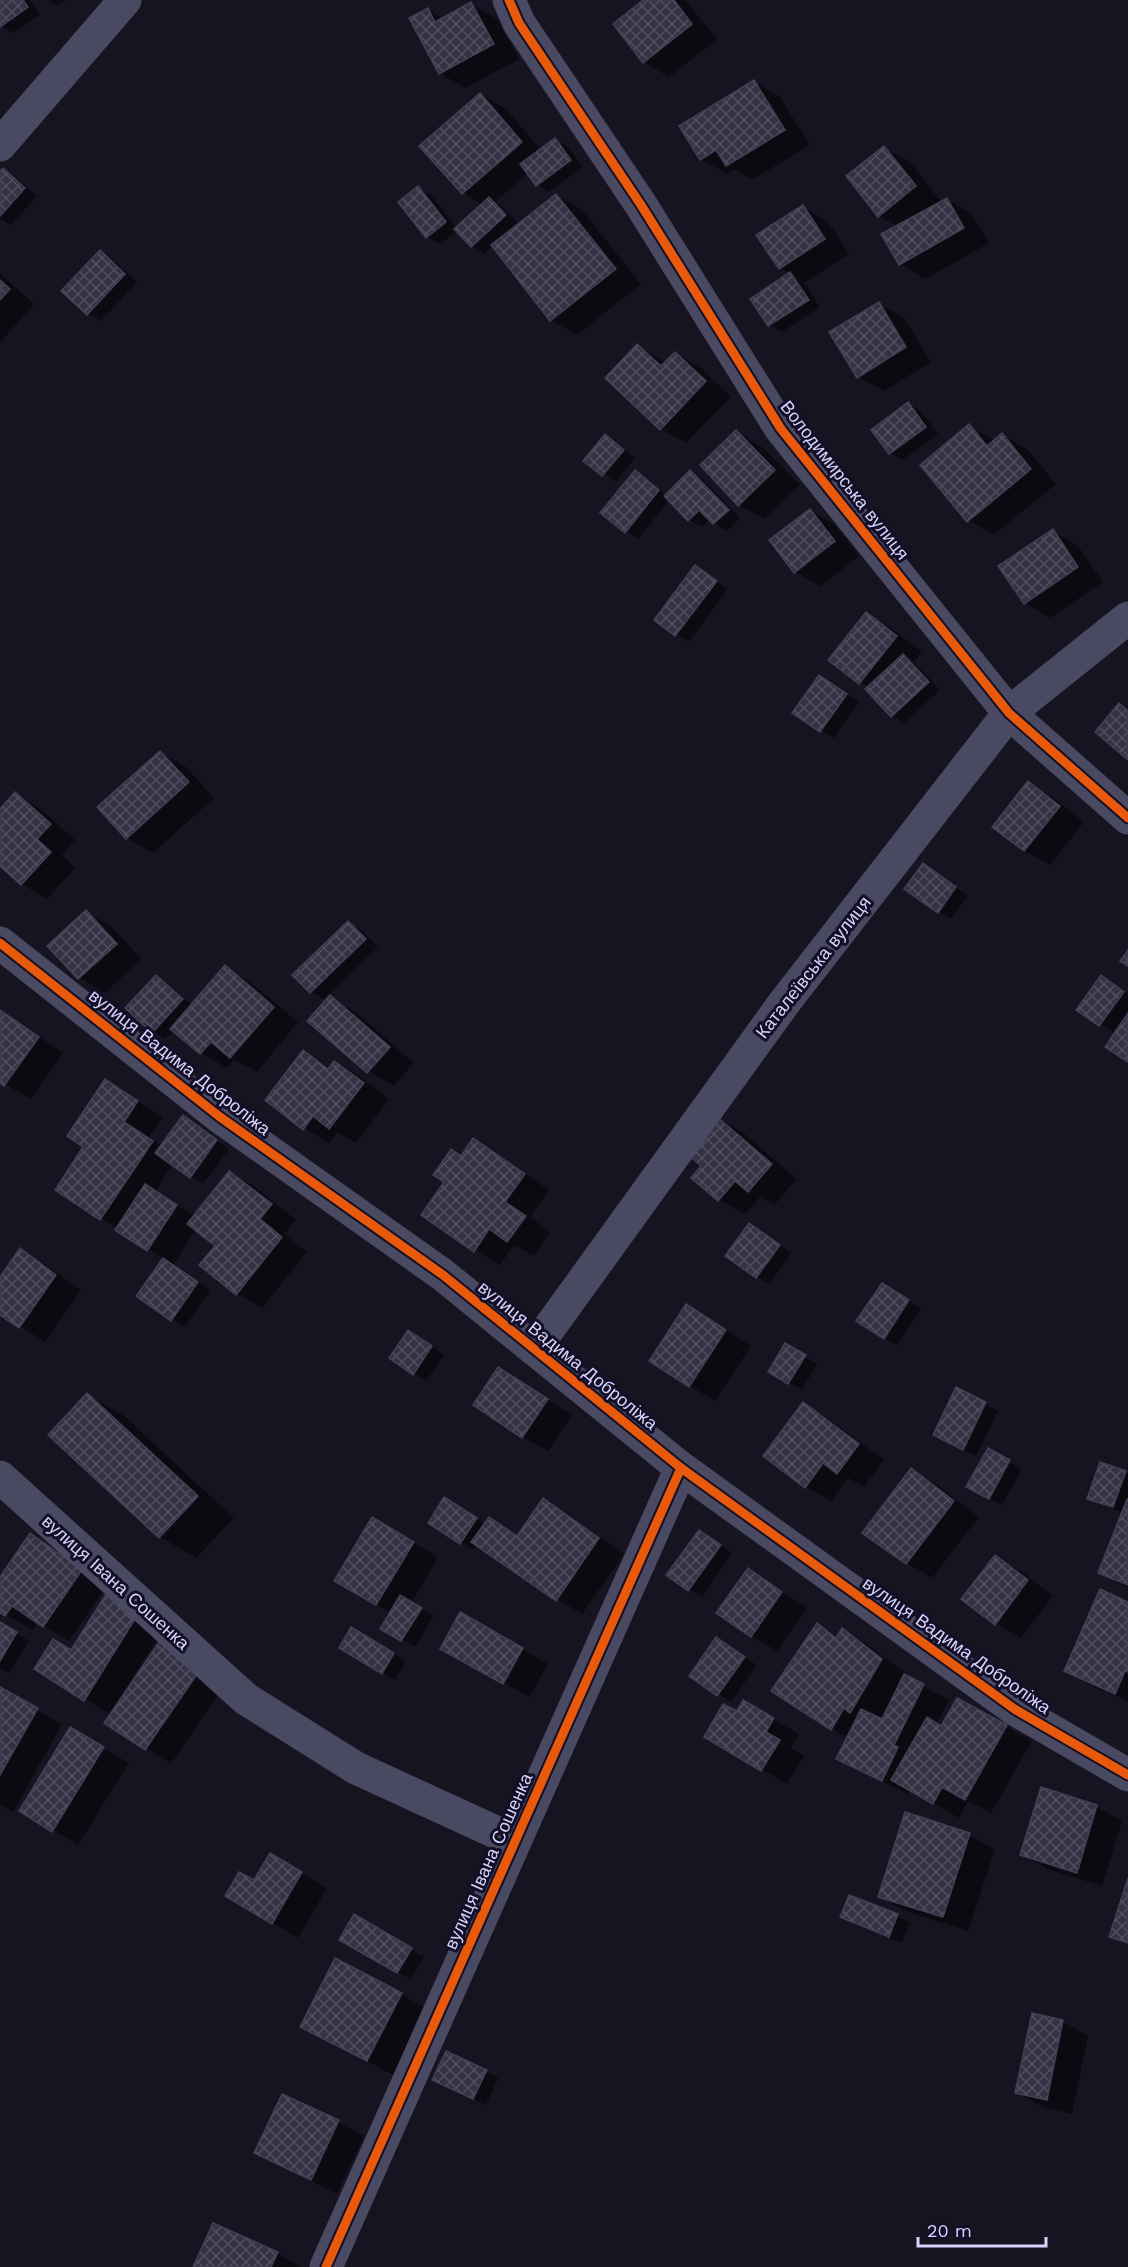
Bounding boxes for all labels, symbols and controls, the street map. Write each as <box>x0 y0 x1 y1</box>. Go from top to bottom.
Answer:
street label: Володимирська вулиця <box>776 396 914 564</box>
street label: Каталеївська вулиця <box>751 892 875 1042</box>
street label: вулиця Вадима Доброліжа <box>85 985 276 1140</box>
street label: вулиця Вадима Доброліжа <box>474 1276 663 1434</box>
street label: вулиця Івана Сошенка <box>38 1510 195 1654</box>
street label: вулиця Вадима Доброліжа <box>859 1572 1056 1719</box>
street label: вулиця Івана Сошенка <box>440 1769 537 1952</box>
scale bar <box>918 2210 1046 2248</box>
text: 20 m <box>927 2220 972 2241</box>

